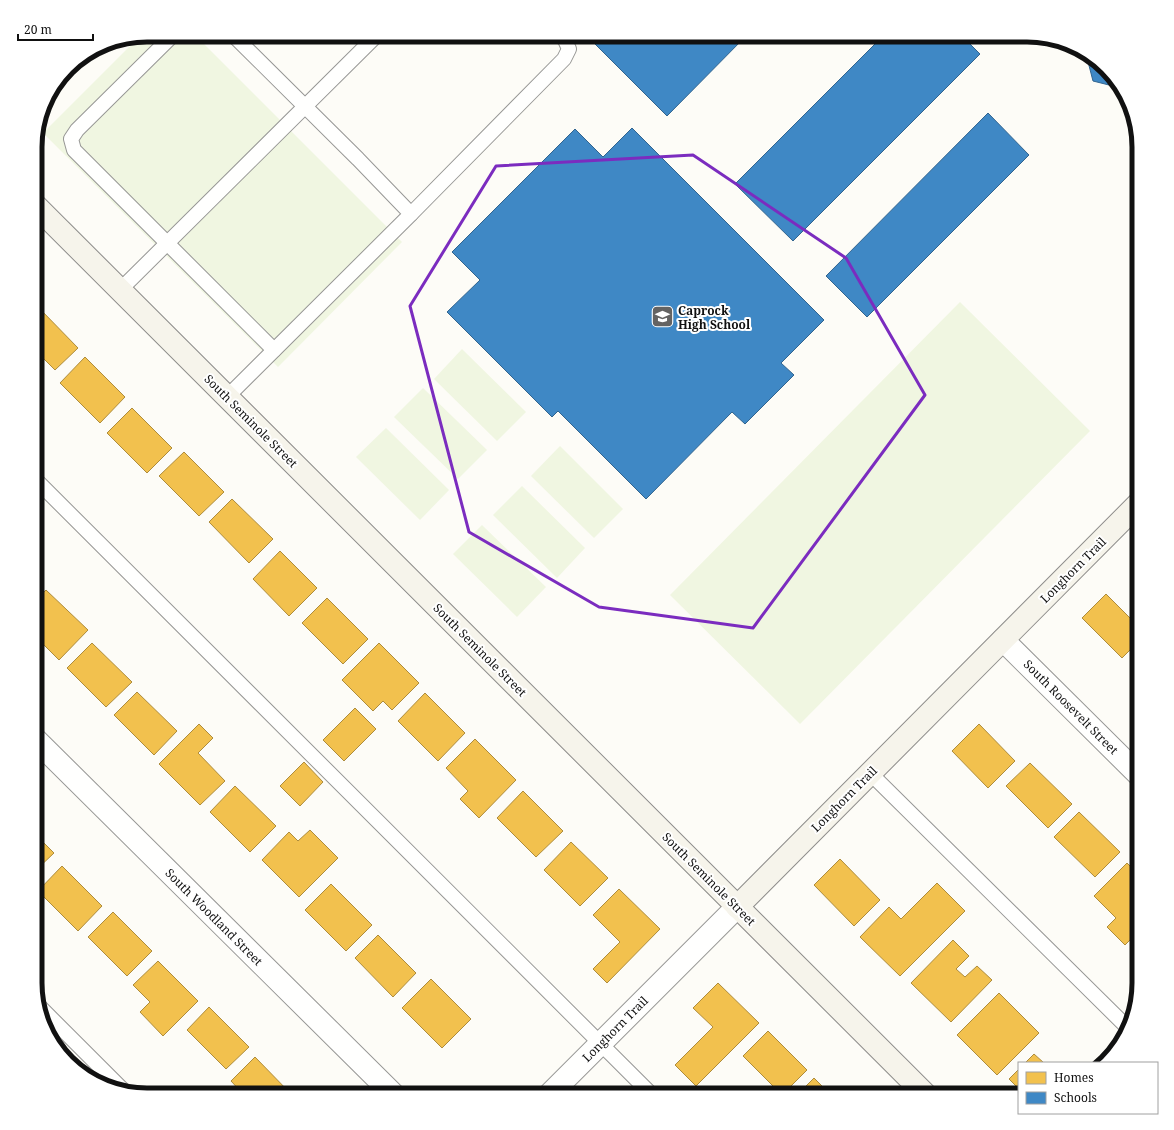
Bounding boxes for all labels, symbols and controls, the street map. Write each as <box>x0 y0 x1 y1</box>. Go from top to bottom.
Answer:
scale bar <box>18 16 93 42</box>
text: 20 m <box>24 21 52 38</box>
place label: Caprock High School <box>678 302 751 333</box>
school or university icon: Caprock High School <box>649 304 675 330</box>
street label: South Seminole Street <box>201 371 301 471</box>
street label: Longhorn Trail <box>1036 533 1110 607</box>
street label: South Seminole Street <box>430 600 530 700</box>
street label: South Roosevelt Street <box>1020 656 1122 758</box>
street label: Longhorn Trail <box>807 762 881 836</box>
street label: South Seminole Street <box>659 829 759 929</box>
street label: South Woodland Street <box>162 865 266 969</box>
street label: Longhorn Trail <box>578 992 652 1066</box>
legend <box>1018 1062 1158 1114</box>
text: Homes <box>1054 1069 1094 1086</box>
text: Schools <box>1054 1089 1097 1106</box>

